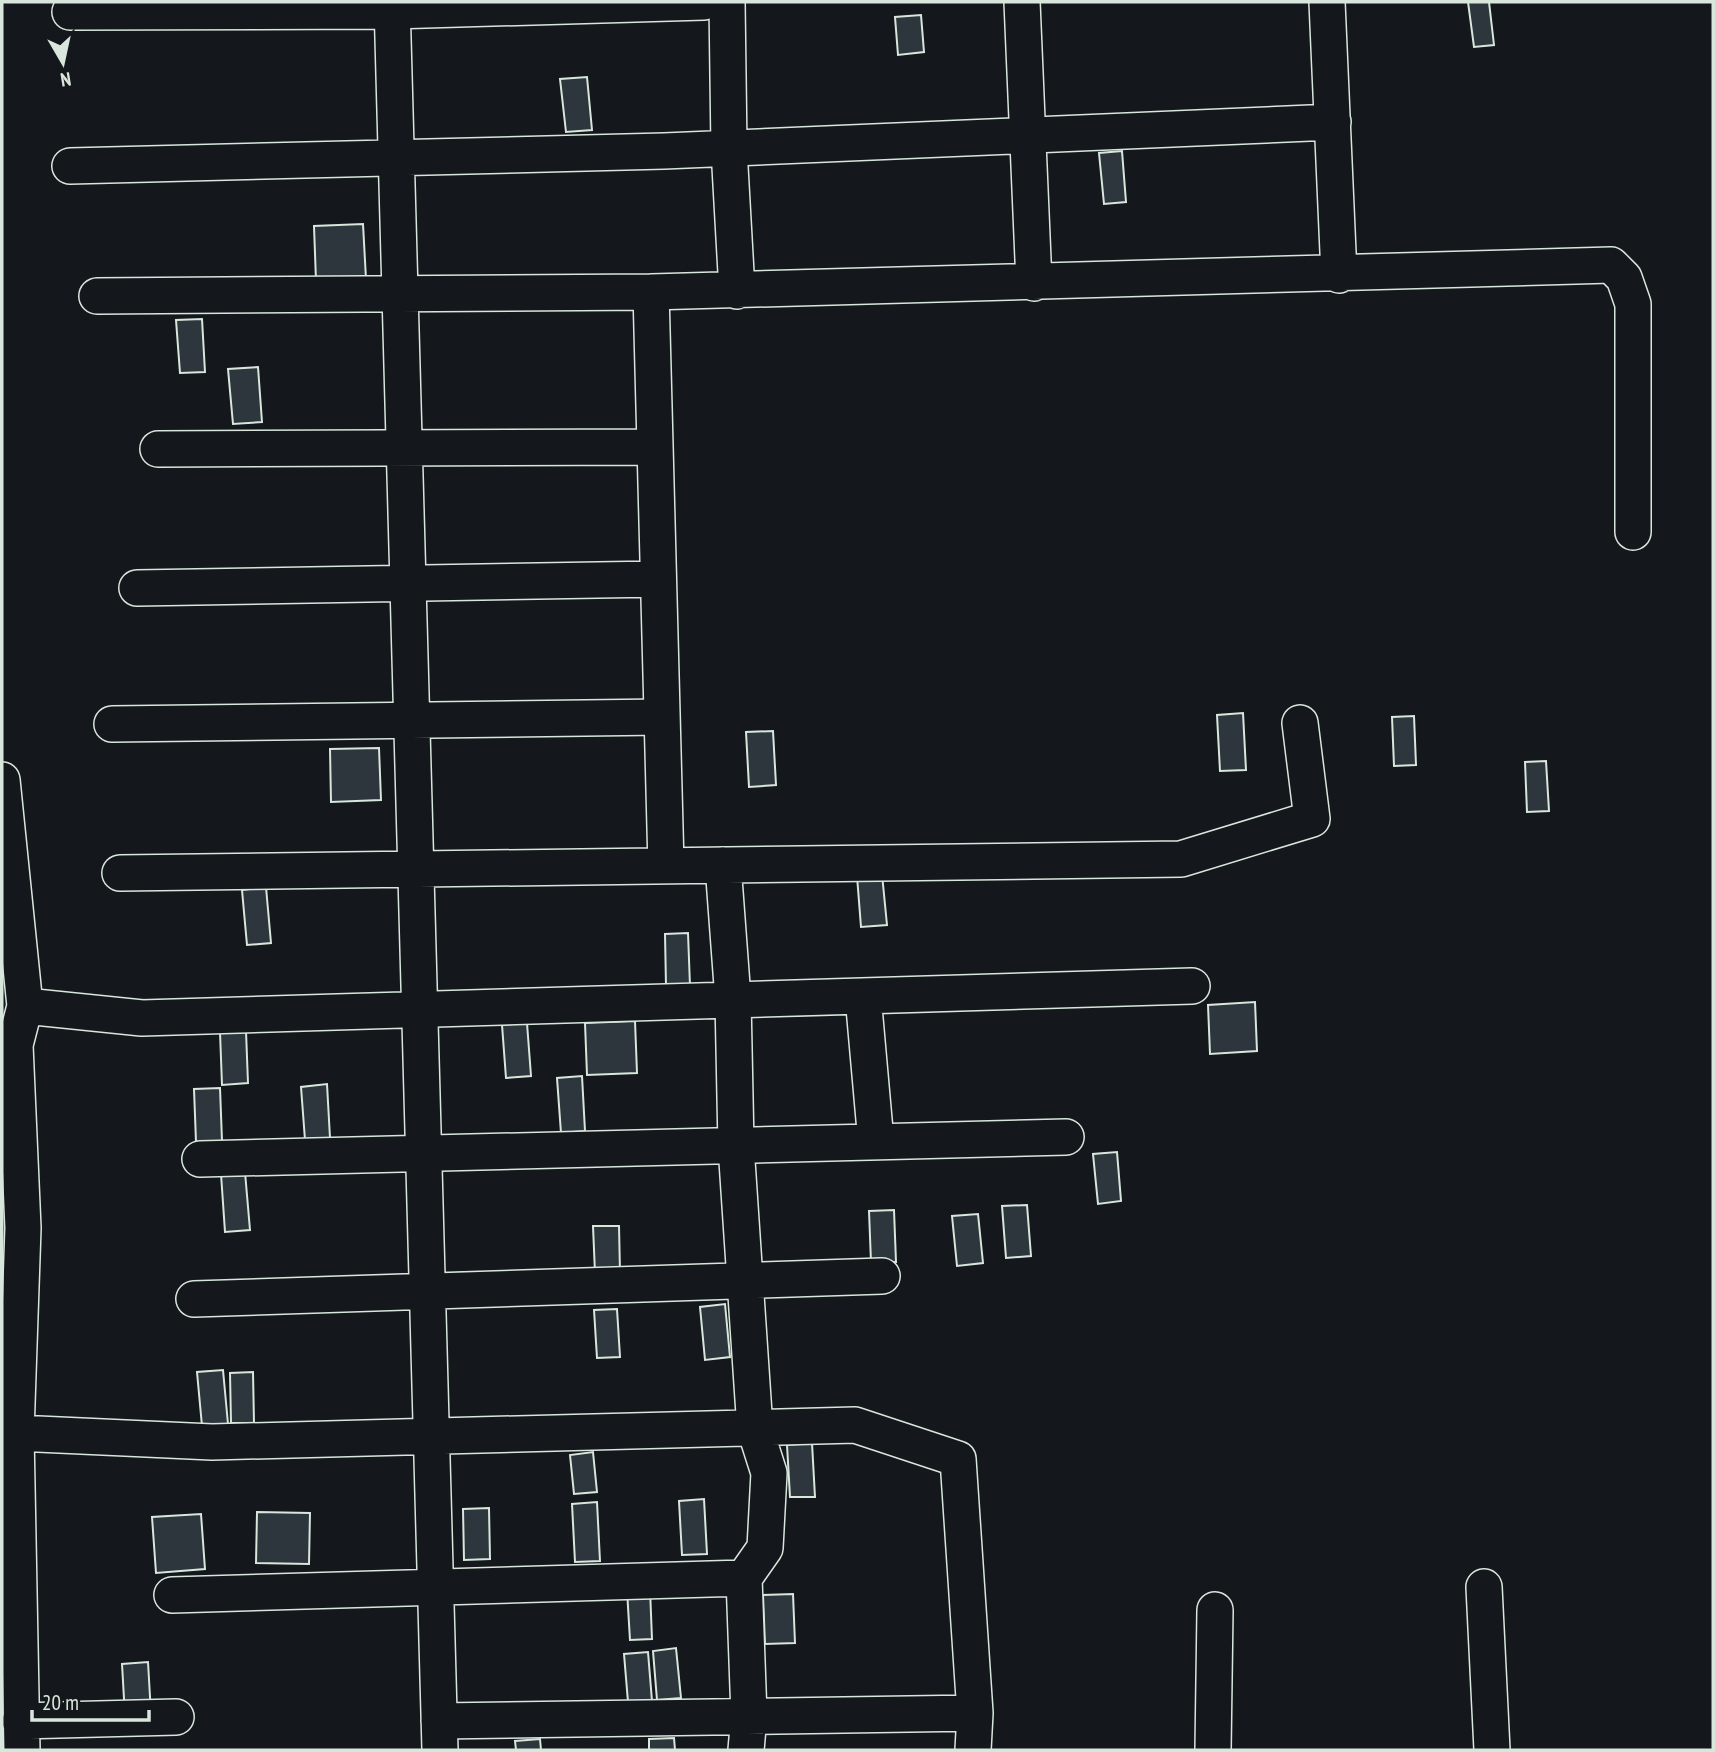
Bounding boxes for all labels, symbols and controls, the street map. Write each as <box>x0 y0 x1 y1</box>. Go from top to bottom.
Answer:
north arrow <box>28 28 98 98</box>
text: N <box>59 67 73 92</box>
scale bar <box>32 1678 149 1722</box>
text: 20 m <box>42 1689 79 1716</box>

